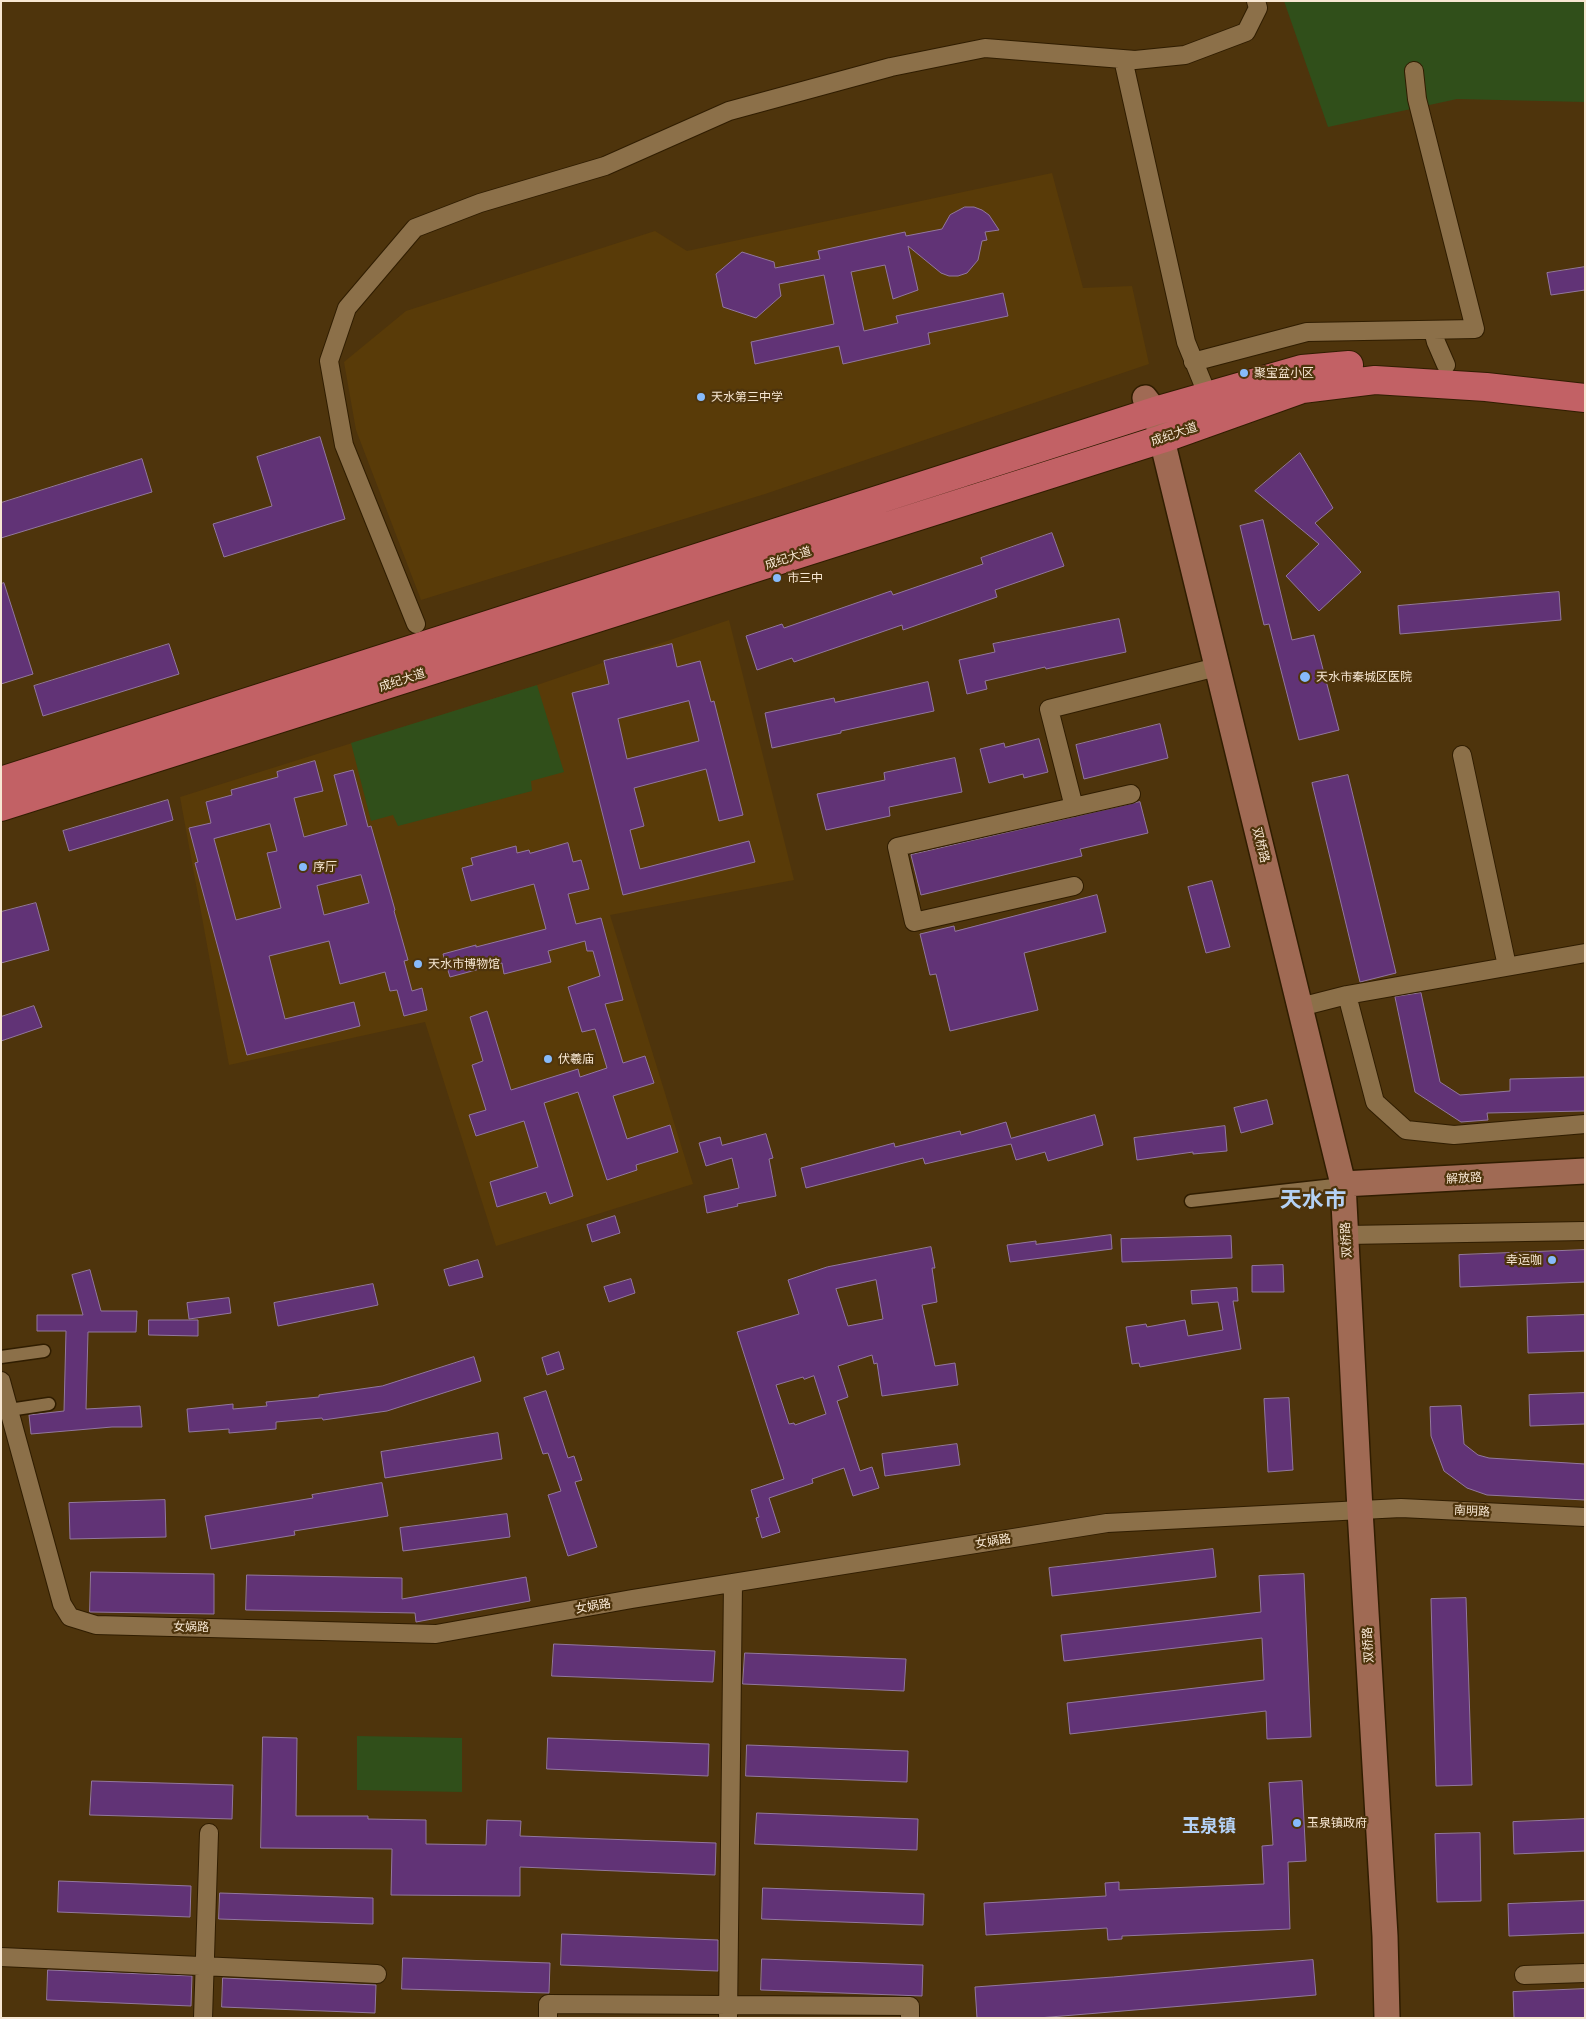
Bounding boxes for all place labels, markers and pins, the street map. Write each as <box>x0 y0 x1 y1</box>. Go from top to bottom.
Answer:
place label: 聚宝盆小区 <box>1254 366 1314 380</box>
marker: 聚宝盆小区 <box>1238 367 1250 379</box>
place label: 天水第三中学 <box>711 390 783 404</box>
marker: 天水第三中学 <box>695 391 707 403</box>
place label: 市三中 <box>787 571 823 585</box>
marker: 市三中 <box>771 572 783 584</box>
marker: 天水市秦城区医院 <box>1298 670 1312 684</box>
place label: 天水市秦城区医院 <box>1316 670 1412 684</box>
place label: 序厅 <box>313 860 337 874</box>
marker: 序厅 <box>297 861 309 873</box>
place label: 天水市博物馆 <box>428 957 500 971</box>
marker: 天水市博物馆 <box>412 958 424 970</box>
place label: 伏羲庙 <box>558 1052 594 1066</box>
marker: 伏羲庙 <box>542 1053 554 1065</box>
place label: 幸运咖 <box>1506 1253 1542 1267</box>
marker: 幸运咖 <box>1546 1254 1558 1266</box>
place label: 玉泉镇政府 <box>1307 1816 1367 1830</box>
marker: 玉泉镇政府 <box>1291 1817 1303 1829</box>

